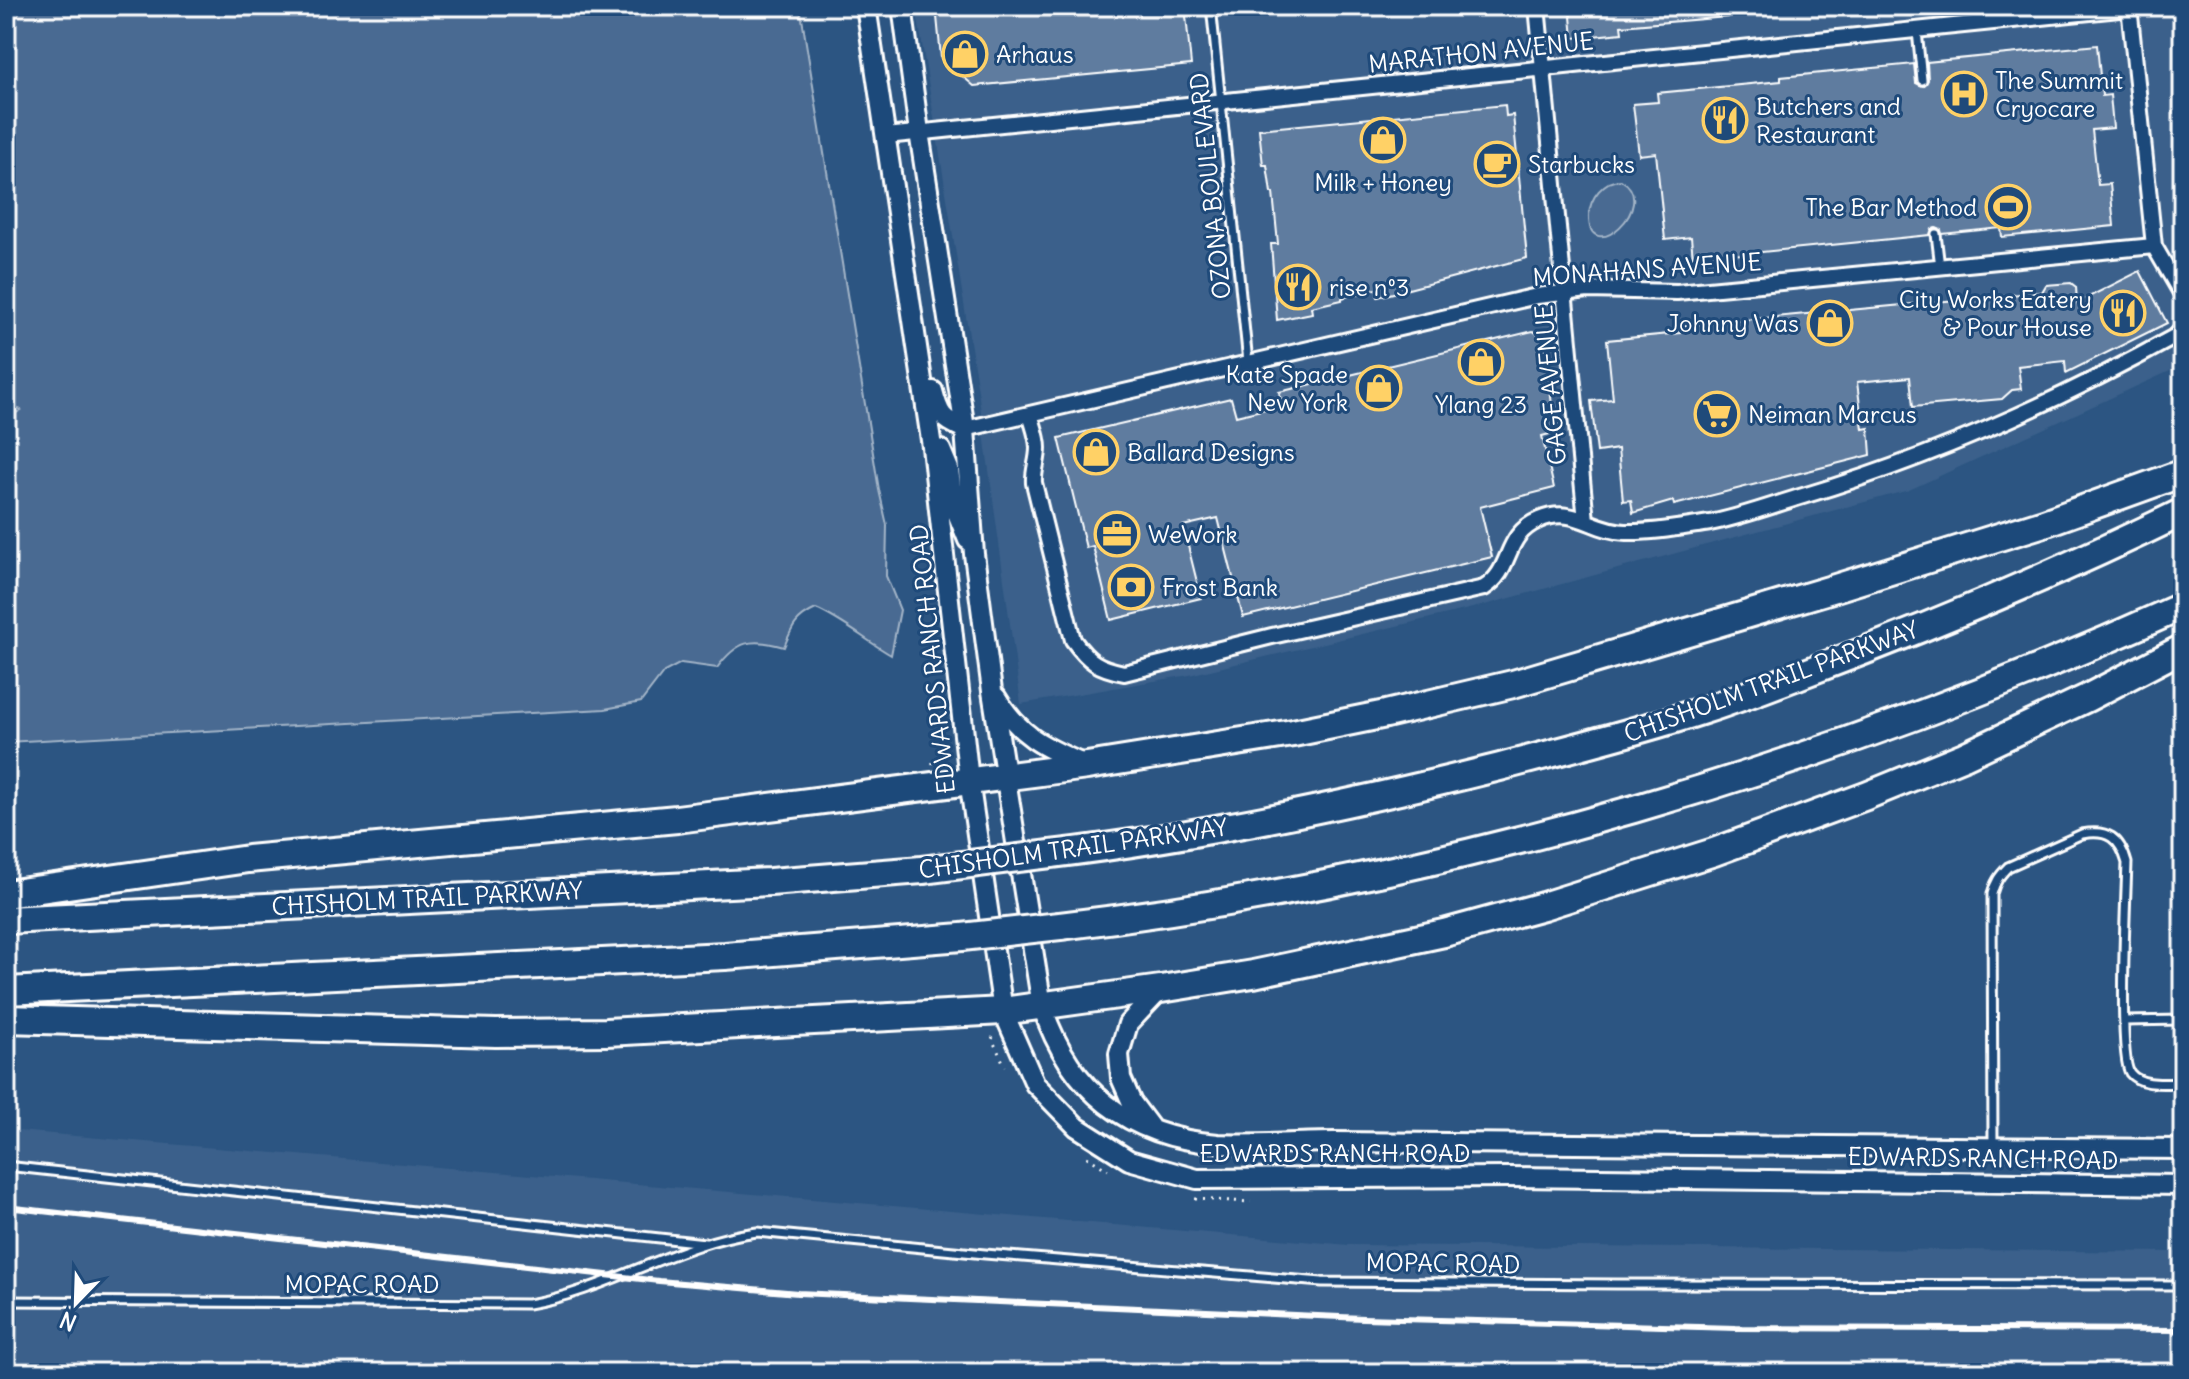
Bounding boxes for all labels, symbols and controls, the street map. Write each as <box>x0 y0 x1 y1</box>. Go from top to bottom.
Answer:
street label: MARATHON AVENUE <box>1367 25 1595 79</box>
shop icon: Arhaus <box>941 30 989 78</box>
place label: Arhaus <box>996 39 1074 69</box>
place label: The Summit Cryocare <box>1995 65 2123 123</box>
hospital icon: The Summit Cryocare <box>1940 70 1988 118</box>
street label: OZONA BOULEVARD <box>1183 71 1237 301</box>
place label: Butchers and Restaurant <box>1756 91 1901 149</box>
restaurant icon: Butchers and Restaurant <box>1701 96 1749 144</box>
shop icon: Milk + Honey <box>1359 116 1407 164</box>
cafe icon: Starbucks <box>1473 140 1521 188</box>
place label: Starbucks <box>1528 149 1635 179</box>
place label: Milk + Honey <box>1314 167 1452 197</box>
sports icon: The Bar Method <box>1984 183 2032 231</box>
place label: The Bar Method <box>1805 192 1977 222</box>
street label: MONAHANS AVENUE <box>1532 246 1762 292</box>
restaurant icon: rise n°3 <box>1274 263 1322 311</box>
place label: rise n°3 <box>1329 272 1409 302</box>
place label: City Works Eatery & Pour House <box>1899 284 2092 342</box>
restaurant icon: City Works Eatery & Pour House <box>2099 289 2147 337</box>
shop icon: Johnny Was <box>1806 299 1854 347</box>
street label: GAGE AVENUE <box>1528 304 1572 466</box>
place label: Johnny Was <box>1667 308 1799 338</box>
shop icon: Ylang 23 <box>1457 338 1505 386</box>
place label: Kate Spade New York <box>1226 359 1348 417</box>
shop icon: Kate Spade New York <box>1355 364 1403 412</box>
place label: Ylang 23 <box>1435 389 1527 419</box>
supermarket icon: Neiman Marcus <box>1693 390 1741 438</box>
place label: Neiman Marcus <box>1748 399 1917 429</box>
shop icon: Ballard Designs <box>1072 428 1120 476</box>
place label: Ballard Designs <box>1127 437 1295 467</box>
office icon: WeWork <box>1093 510 1141 558</box>
place label: WeWork <box>1148 519 1238 549</box>
street label: EDWARDS RANCH ROAD <box>903 523 961 795</box>
bank icon: Frost Bank <box>1107 563 1155 611</box>
place label: Frost Bank <box>1162 572 1278 602</box>
street label: CHISHOLM TRAIL PARKWAY <box>1620 614 1922 748</box>
street label: CHISHOLM TRAIL PARKWAY <box>917 811 1229 885</box>
street label: CHISHOLM TRAIL PARKWAY <box>271 875 583 921</box>
street label: EDWARDS RANCH ROAD <box>1200 1138 1470 1168</box>
street label: EDWARDS RANCH ROAD <box>1847 1141 2119 1175</box>
street label: MOPAC ROAD <box>1365 1247 1521 1279</box>
north arrow <box>36 1263 116 1343</box>
street label: MOPAC ROAD <box>285 1269 439 1299</box>
text: N <box>56 1306 81 1337</box>

